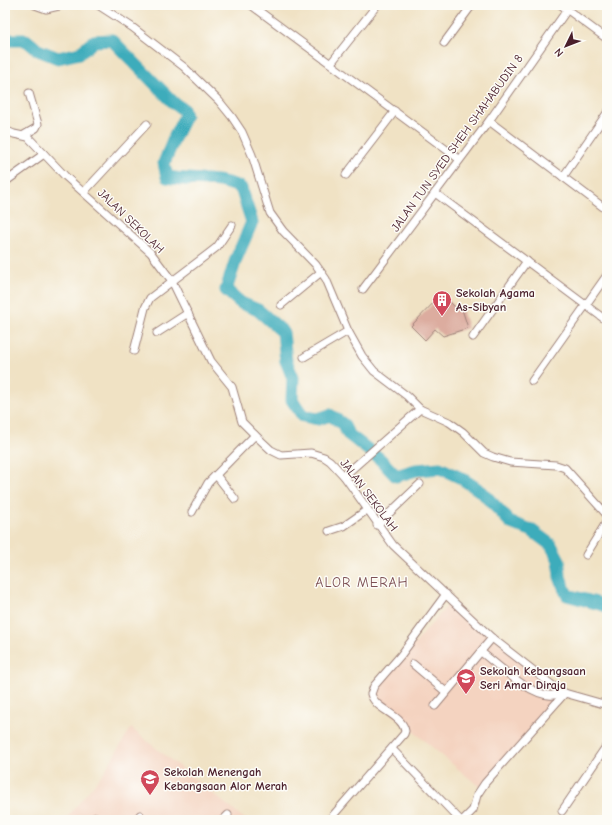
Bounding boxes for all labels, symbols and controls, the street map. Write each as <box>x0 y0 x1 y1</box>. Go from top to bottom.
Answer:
north arrow <box>546 26 586 66</box>
text: N <box>552 45 566 60</box>
street label: JALAN TUN SYED SHEH SHAHABUDIN 8 <box>388 52 526 234</box>
street label: JALAN SEKOLAH <box>95 186 167 256</box>
place label: Sekolah Agama As-Sibyan <box>456 286 535 314</box>
building icon: Sekolah Agama As-Sibyan <box>431 289 453 317</box>
street label: JALAN SEKOLAH <box>337 456 401 534</box>
district label: ALOR MERAH <box>315 574 409 591</box>
place label: Sekolah Kebangsaan Seri Amar Diraja <box>480 664 586 692</box>
school or university icon: Sekolah Kebangsaan Seri Amar Diraja <box>455 667 477 695</box>
place label: Sekolah Menengah Kebangsaan Alor Merah <box>164 765 287 793</box>
school or university icon: Sekolah Menengah Kebangsaan Alor Merah <box>139 768 161 796</box>

